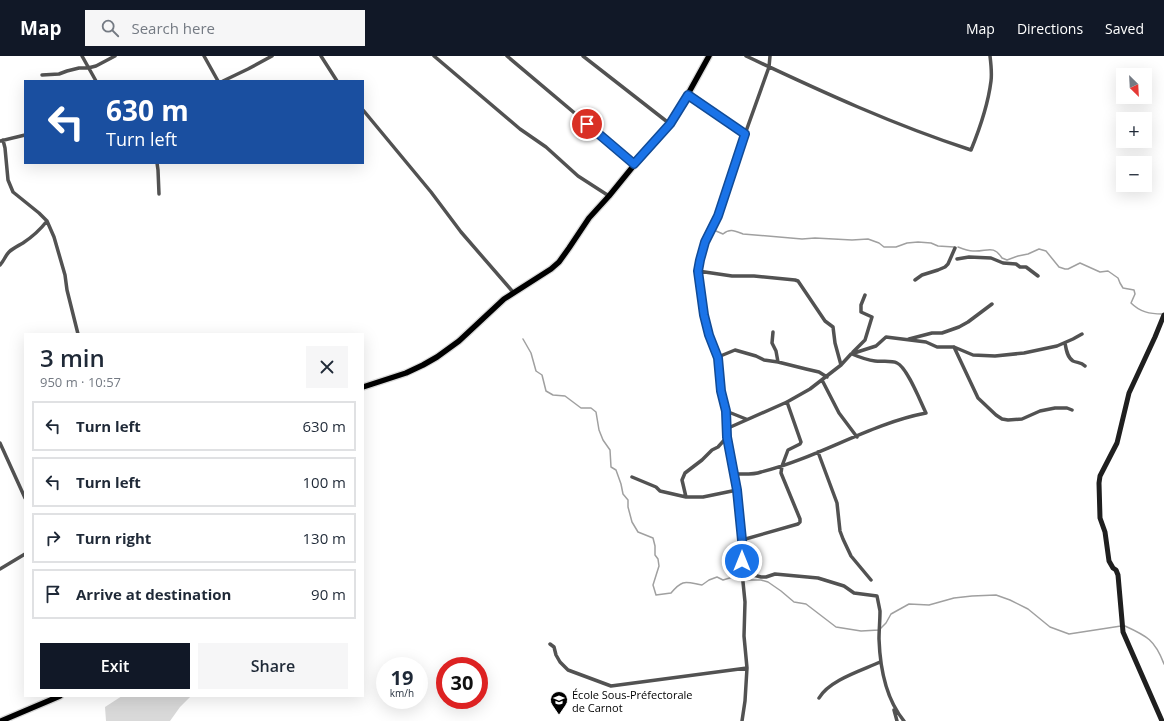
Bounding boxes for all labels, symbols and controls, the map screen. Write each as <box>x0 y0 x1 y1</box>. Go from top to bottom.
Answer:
search box <box>85 10 365 46</box>
text: Map <box>20 15 61 41</box>
icon: search <box>99 17 121 39</box>
text: Search here <box>131 18 215 38</box>
text: Map <box>966 19 995 38</box>
text: Directions <box>1017 19 1083 38</box>
text: Saved <box>1105 19 1144 38</box>
north arrow <box>1116 68 1152 104</box>
map controls <box>1116 68 1152 192</box>
text: 630 m <box>106 91 189 129</box>
icon: left <box>40 96 92 148</box>
pin <box>570 107 604 141</box>
button: + <box>1116 112 1152 148</box>
icon: arrive <box>576 113 598 135</box>
text: Turn left <box>106 127 177 151</box>
button: − <box>1116 156 1152 192</box>
text: 3 min <box>40 341 105 374</box>
button: close <box>306 346 348 388</box>
text: 950 m · 10:57 <box>40 373 121 391</box>
icon: left <box>42 415 64 437</box>
text: Turn left <box>76 416 141 436</box>
text: 630 m <box>302 416 346 436</box>
icon: left <box>42 471 64 493</box>
text: Turn left <box>76 472 141 492</box>
text: 100 m <box>302 472 346 492</box>
icon: right <box>42 527 64 549</box>
text: Turn right <box>76 528 151 548</box>
text: 130 m <box>302 528 346 548</box>
position arrow <box>721 540 763 582</box>
icon: arrive <box>42 583 64 605</box>
text: Arrive at destination <box>76 584 231 604</box>
text: 90 m <box>311 584 346 604</box>
button: Exit <box>40 643 190 689</box>
button: Share <box>198 643 348 689</box>
speed limit sign: 30 <box>436 657 488 709</box>
text: 19 <box>391 664 413 691</box>
text: km/h <box>390 686 414 700</box>
place label: École Sous-Préfectorale de Carnot <box>572 687 693 715</box>
school or university icon: École Sous-Préfectorale de Carnot <box>549 690 569 715</box>

